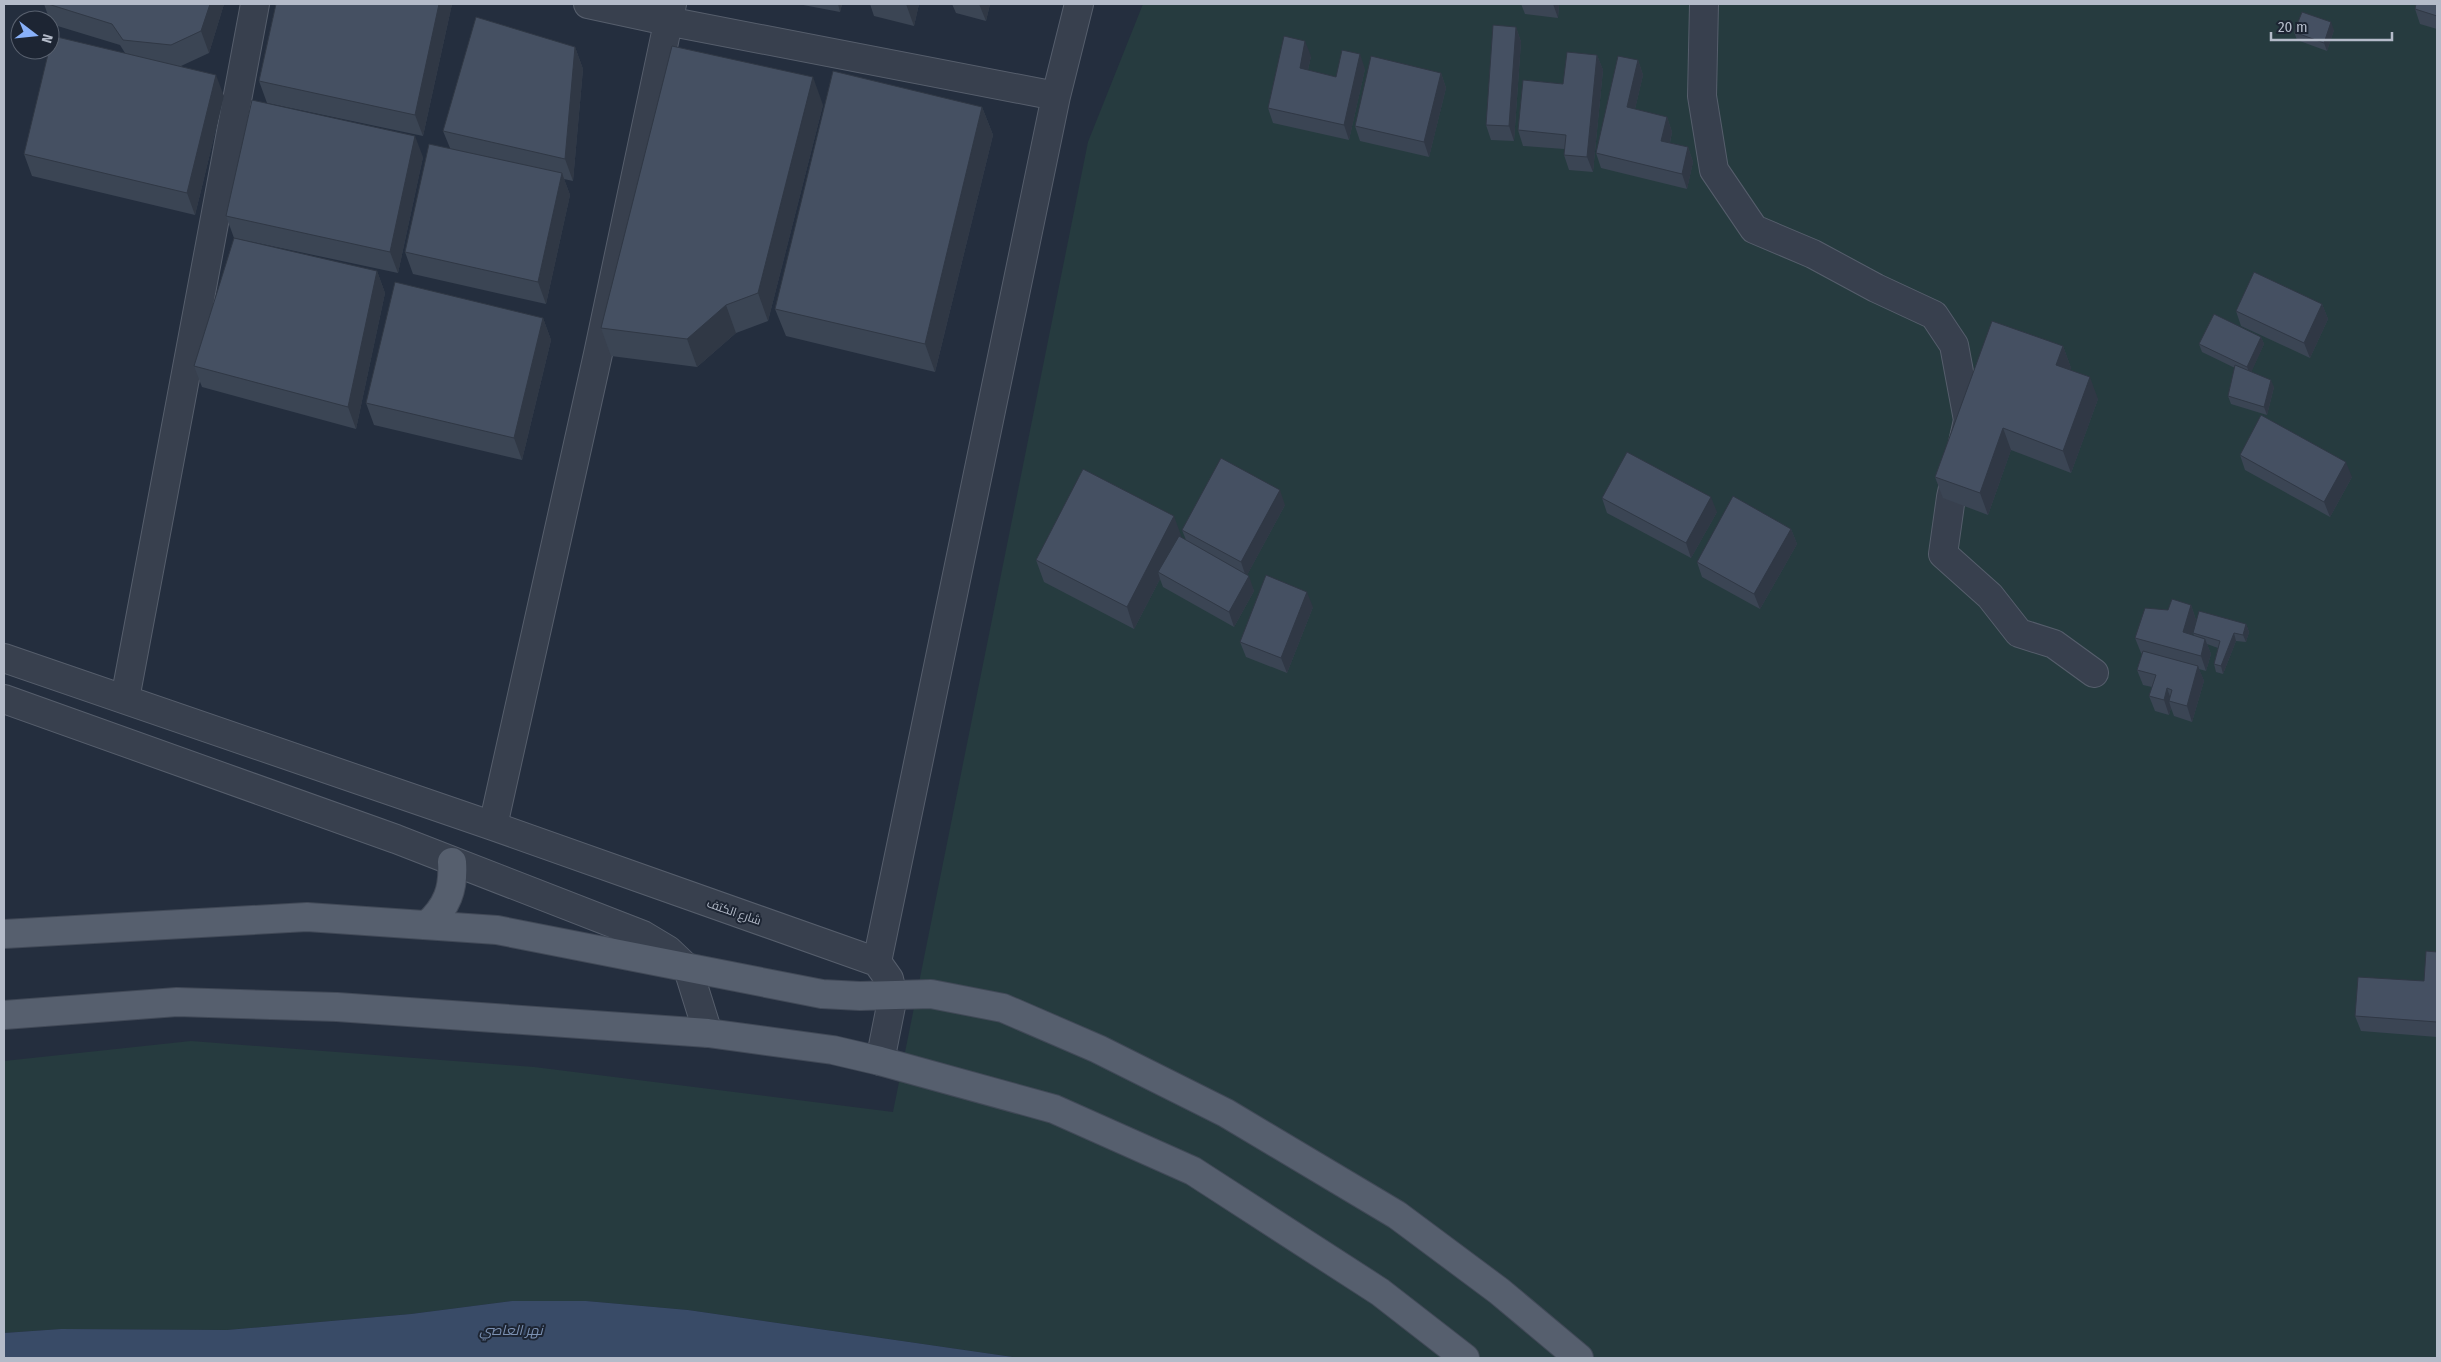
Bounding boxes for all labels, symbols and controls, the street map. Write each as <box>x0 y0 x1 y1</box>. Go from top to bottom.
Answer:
north arrow <box>10 10 60 60</box>
scale bar <box>2271 10 2392 42</box>
text: 20 m <box>2278 18 2308 36</box>
text: N <box>38 32 56 45</box>
street label: شارع الكتف <box>705 896 763 929</box>
water label: نهر العاصي <box>479 1322 544 1341</box>

